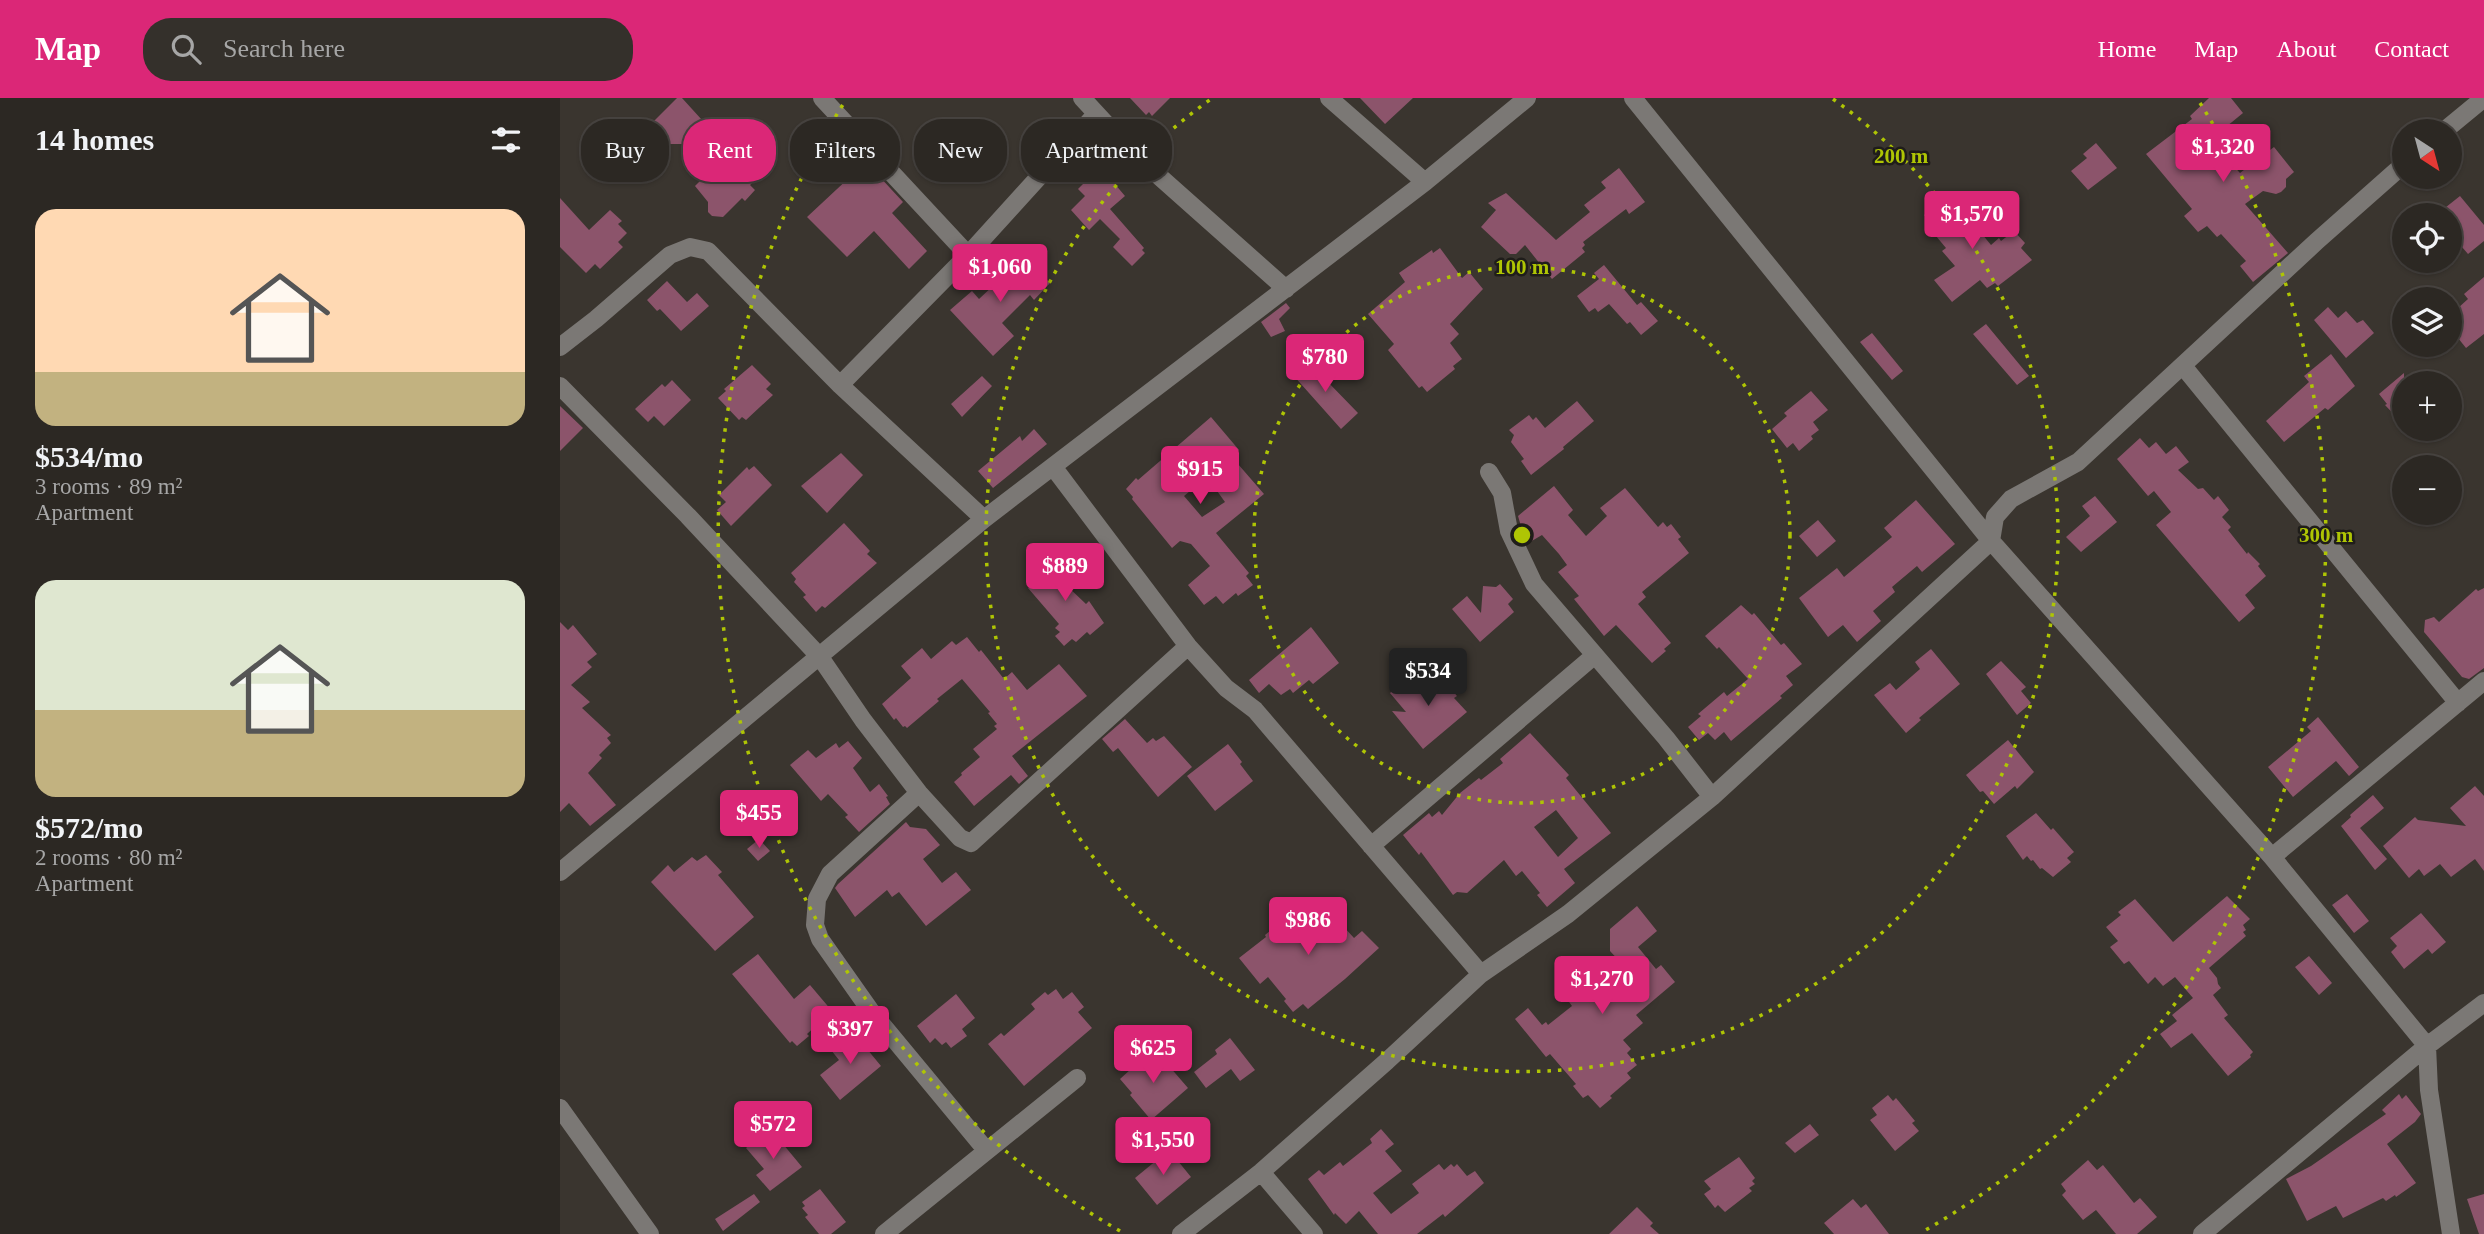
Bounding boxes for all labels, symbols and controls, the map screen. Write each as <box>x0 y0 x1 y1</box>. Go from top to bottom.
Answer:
search box <box>143 18 633 81</box>
icon: search <box>167 30 205 68</box>
text: Map <box>35 31 101 67</box>
text: Search here <box>223 34 345 63</box>
text: Home <box>2098 36 2156 62</box>
text: Map <box>2194 36 2238 62</box>
text: About <box>2276 36 2336 62</box>
text: Contact <box>2374 36 2449 62</box>
chip: Buy <box>581 119 669 182</box>
chip: Rent <box>683 119 776 182</box>
chip: Filters <box>790 119 900 182</box>
chip: New <box>914 119 1007 182</box>
chip: Apartment <box>1021 119 1172 182</box>
north arrow <box>2392 119 2462 189</box>
map controls <box>2392 119 2462 525</box>
icon: filters <box>487 121 525 159</box>
text: 14 homes <box>35 123 154 156</box>
pin: $1,320 <box>2166 125 2280 184</box>
text: $1,320 <box>2191 134 2255 159</box>
text: 200 m <box>1874 144 1929 168</box>
pin: $1,570 <box>1915 192 2029 251</box>
text: $1,570 <box>1940 201 2004 226</box>
button: locate <box>2392 203 2462 273</box>
pin: $1,060 <box>943 244 1057 304</box>
text: $1,060 <box>968 254 1032 279</box>
icon: home <box>217 255 343 381</box>
text: 100 m <box>1495 255 1550 279</box>
button: layers <box>2392 287 2462 357</box>
pin: $780 <box>1284 334 1366 394</box>
text: $780 <box>1302 344 1348 369</box>
button: + <box>2392 371 2462 441</box>
text: $534/mo <box>35 440 143 473</box>
pin: $915 <box>1159 446 1241 506</box>
button: − <box>2392 455 2462 525</box>
text: $915 <box>1177 456 1223 481</box>
text: 3 rooms · 89 m² <box>35 474 182 499</box>
text: Apartment <box>35 500 133 525</box>
centre of rings <box>1510 523 1534 547</box>
text: 300 m <box>2299 523 2354 547</box>
pin: $889 <box>1024 544 1106 603</box>
text: $889 <box>1042 553 1088 578</box>
icon: home <box>217 626 343 752</box>
pin: $534 <box>1387 648 1469 708</box>
text: $534 <box>1405 658 1451 683</box>
pin: $455 <box>718 790 800 850</box>
text: $455 <box>736 800 782 825</box>
text: $572/mo <box>35 811 143 844</box>
text: 2 rooms · 80 m² <box>35 845 182 870</box>
text: Apartment <box>35 871 133 896</box>
pin: $986 <box>1267 898 1349 957</box>
text: $986 <box>1285 907 1331 932</box>
pin: $1,270 <box>1545 956 1659 1016</box>
text: $1,270 <box>1570 966 1634 991</box>
pin: $397 <box>809 1006 891 1066</box>
text: $397 <box>827 1016 873 1041</box>
pin: $625 <box>1112 1026 1194 1085</box>
text: $625 <box>1130 1035 1176 1060</box>
pin: $572 <box>732 1102 814 1161</box>
text: $572 <box>750 1111 796 1136</box>
pin: $1,550 <box>1106 1118 1220 1177</box>
text: $1,550 <box>1131 1127 1195 1152</box>

